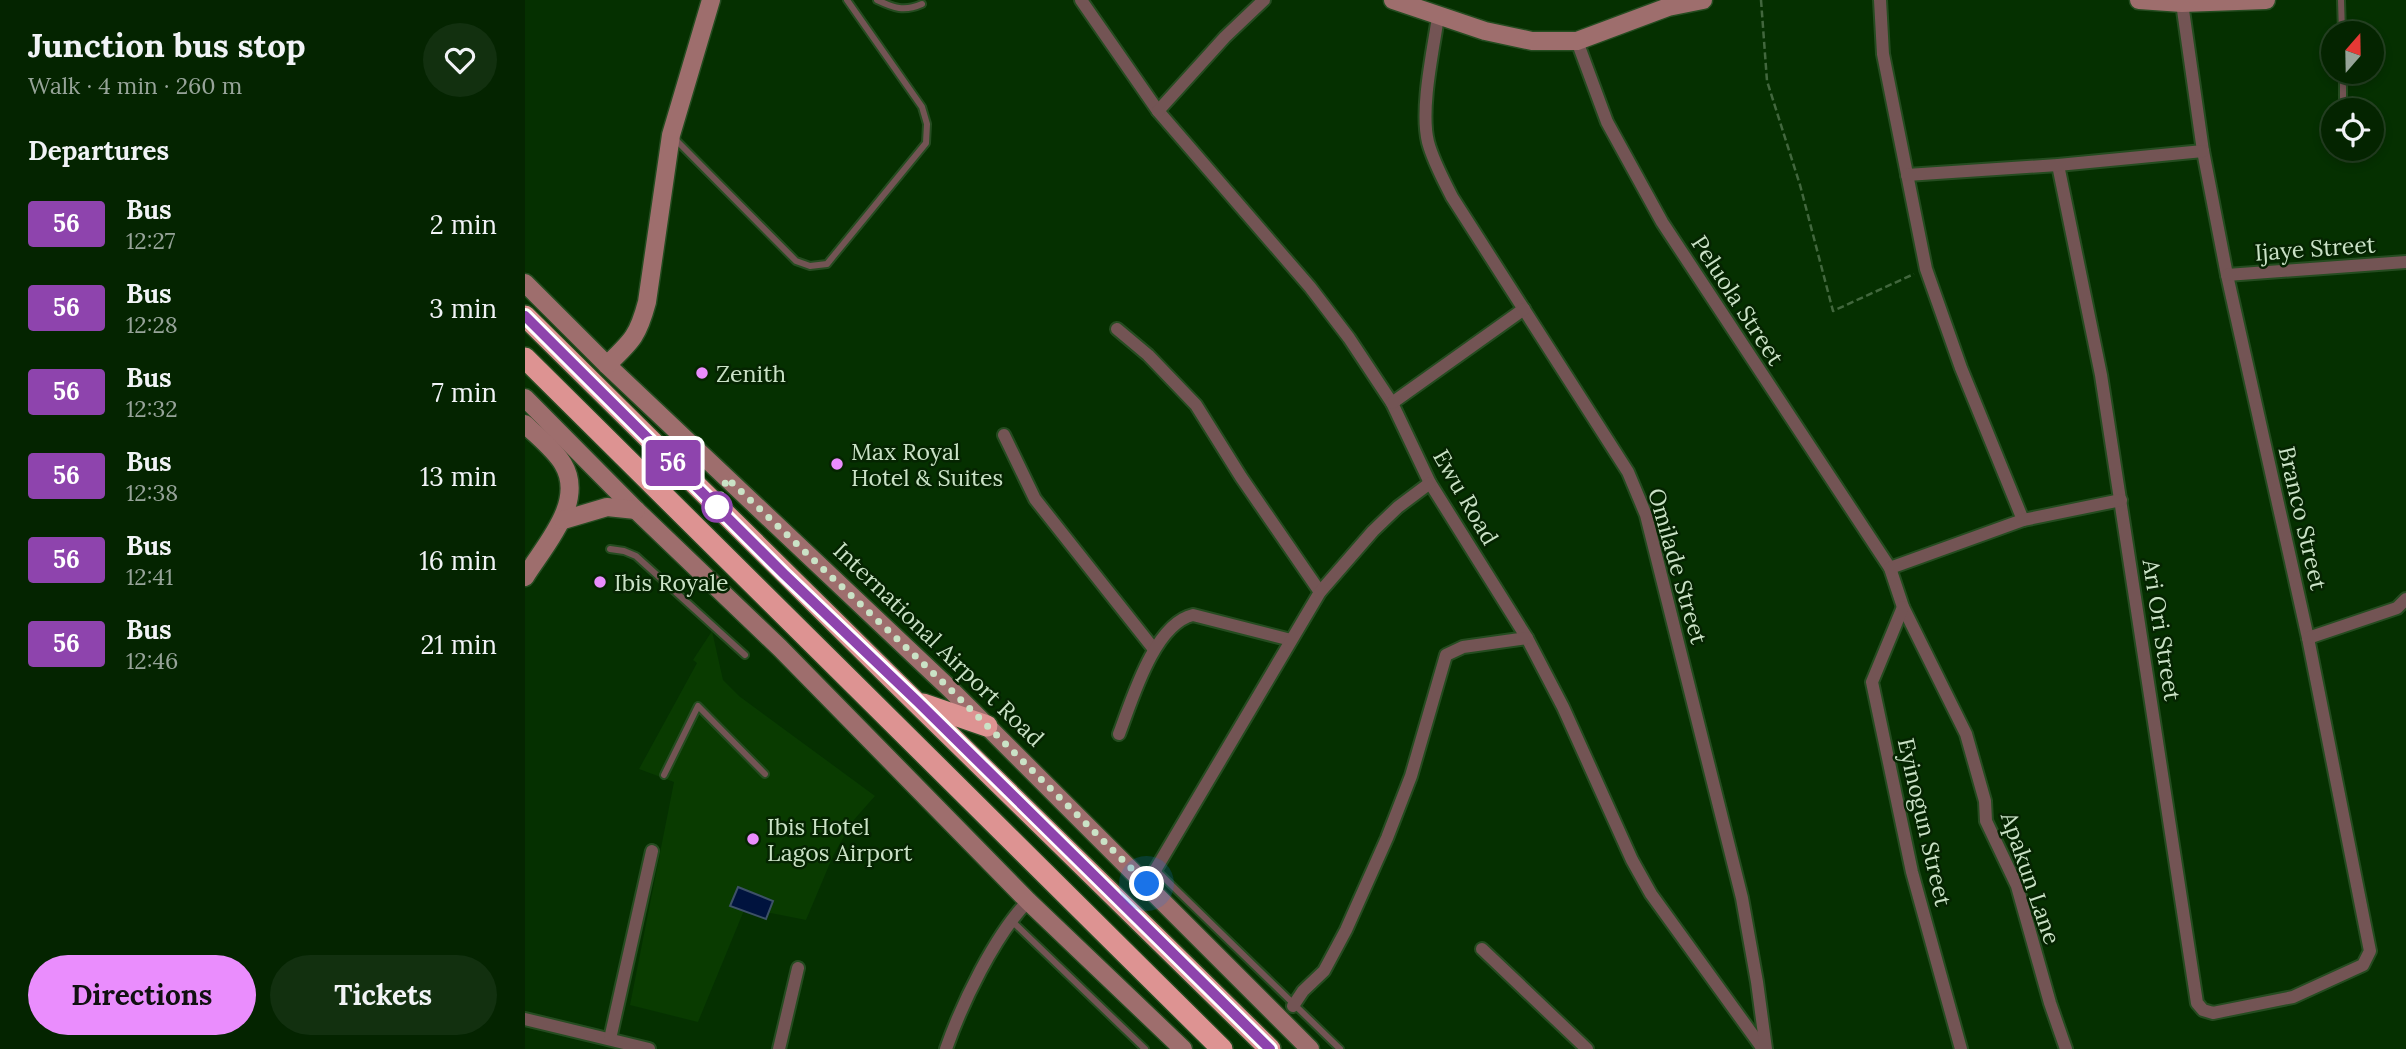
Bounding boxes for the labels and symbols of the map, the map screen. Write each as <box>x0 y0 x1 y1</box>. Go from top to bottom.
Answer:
north arrow <box>2321 21 2383 84</box>
street label: Ijaye Street <box>2254 229 2376 267</box>
street label: Peluola Street <box>1685 230 1791 370</box>
place label: Zenith <box>716 359 786 388</box>
marker: Zenith <box>694 365 710 381</box>
place label: Max Royal Hotel & Suites <box>851 437 1003 492</box>
line badge: 56 <box>641 440 705 486</box>
street label: Branco Street <box>2272 443 2334 593</box>
street label: Ewu Road <box>1427 444 1505 550</box>
marker: Max Royal Hotel & Suites <box>829 456 845 472</box>
street label: Omilade Street <box>1642 485 1714 647</box>
unlabelled marker <box>702 492 732 522</box>
street label: International Airport Road <box>828 536 1051 752</box>
street label: Ari Ori Street <box>2136 556 2188 703</box>
place label: Ibis Royale <box>614 568 729 597</box>
marker: Ibis Royale <box>592 574 608 590</box>
street label: Eyinogun Street <box>1892 735 1958 909</box>
street label: Apakun Lane <box>1994 807 2067 948</box>
place label: Ibis Hotel Lagos Airport <box>767 812 913 867</box>
marker: Ibis Hotel Lagos Airport <box>745 831 761 847</box>
your location <box>1129 866 1164 901</box>

